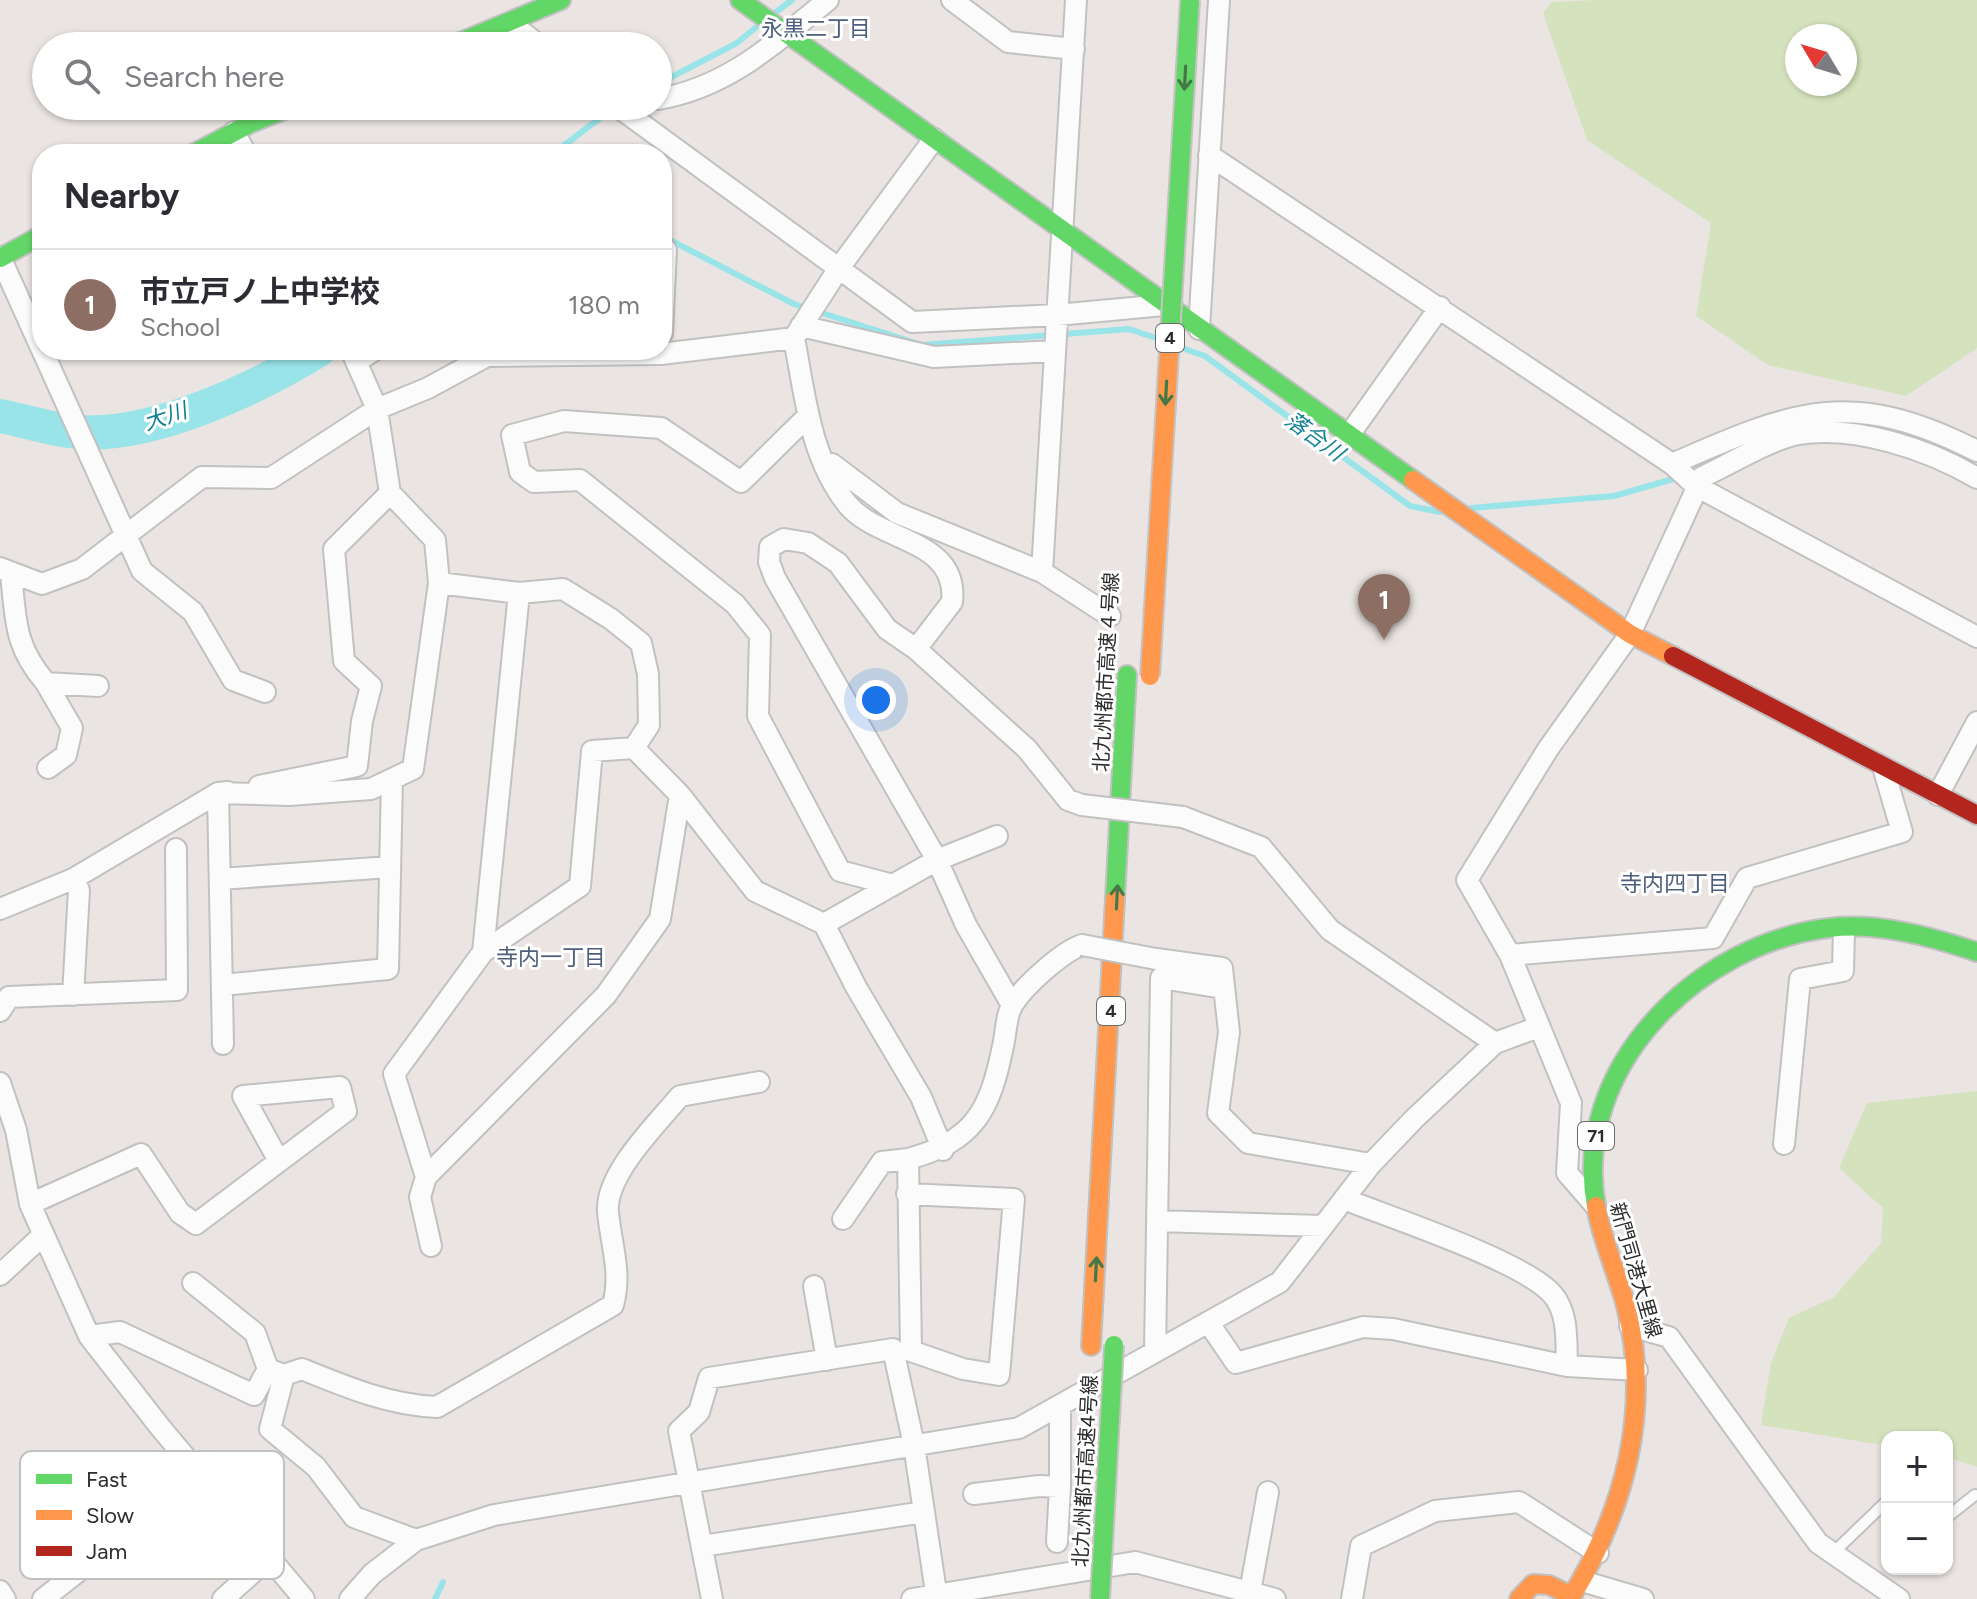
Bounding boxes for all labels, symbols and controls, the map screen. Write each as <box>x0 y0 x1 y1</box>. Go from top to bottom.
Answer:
district label: 永黒二丁目 <box>761 15 871 42</box>
north arrow <box>1785 24 1857 96</box>
search box <box>32 32 672 120</box>
icon: search <box>60 54 104 98</box>
text: Search here <box>124 58 284 95</box>
one-way arrow <box>1177 64 1192 91</box>
text: Nearby <box>64 176 179 217</box>
text: 市立戸ノ上中学校 <box>140 273 380 310</box>
text: 1 <box>85 289 95 321</box>
text: 180 m <box>568 289 640 321</box>
text: School <box>140 311 220 343</box>
road number: 4 <box>1156 324 1184 352</box>
one-way arrow <box>1159 379 1174 406</box>
water label: 大川 <box>140 396 192 436</box>
water label: 落合川 <box>1280 406 1351 468</box>
street label: 北九州都市高速４号線 <box>1089 572 1123 772</box>
pin: 1 <box>1358 574 1410 640</box>
your location <box>856 680 896 720</box>
district label: 寺内四丁目 <box>1620 870 1730 897</box>
one-way arrow <box>1109 884 1124 911</box>
district label: 寺内一丁目 <box>496 944 606 971</box>
road number: 4 <box>1097 997 1125 1025</box>
road number: 71 <box>1578 1122 1614 1150</box>
street label: 新門司港大里線 <box>1605 1199 1667 1341</box>
one-way arrow <box>1089 1256 1104 1282</box>
street label: 北九州都市高速4号線 <box>1068 1374 1102 1568</box>
map controls <box>1881 1431 1953 1575</box>
button: + <box>1881 1431 1953 1503</box>
legend <box>20 1451 284 1579</box>
text: Fast <box>86 1466 128 1493</box>
text: Slow <box>86 1502 135 1529</box>
button: − <box>1881 1503 1953 1575</box>
text: Jam <box>86 1538 127 1565</box>

